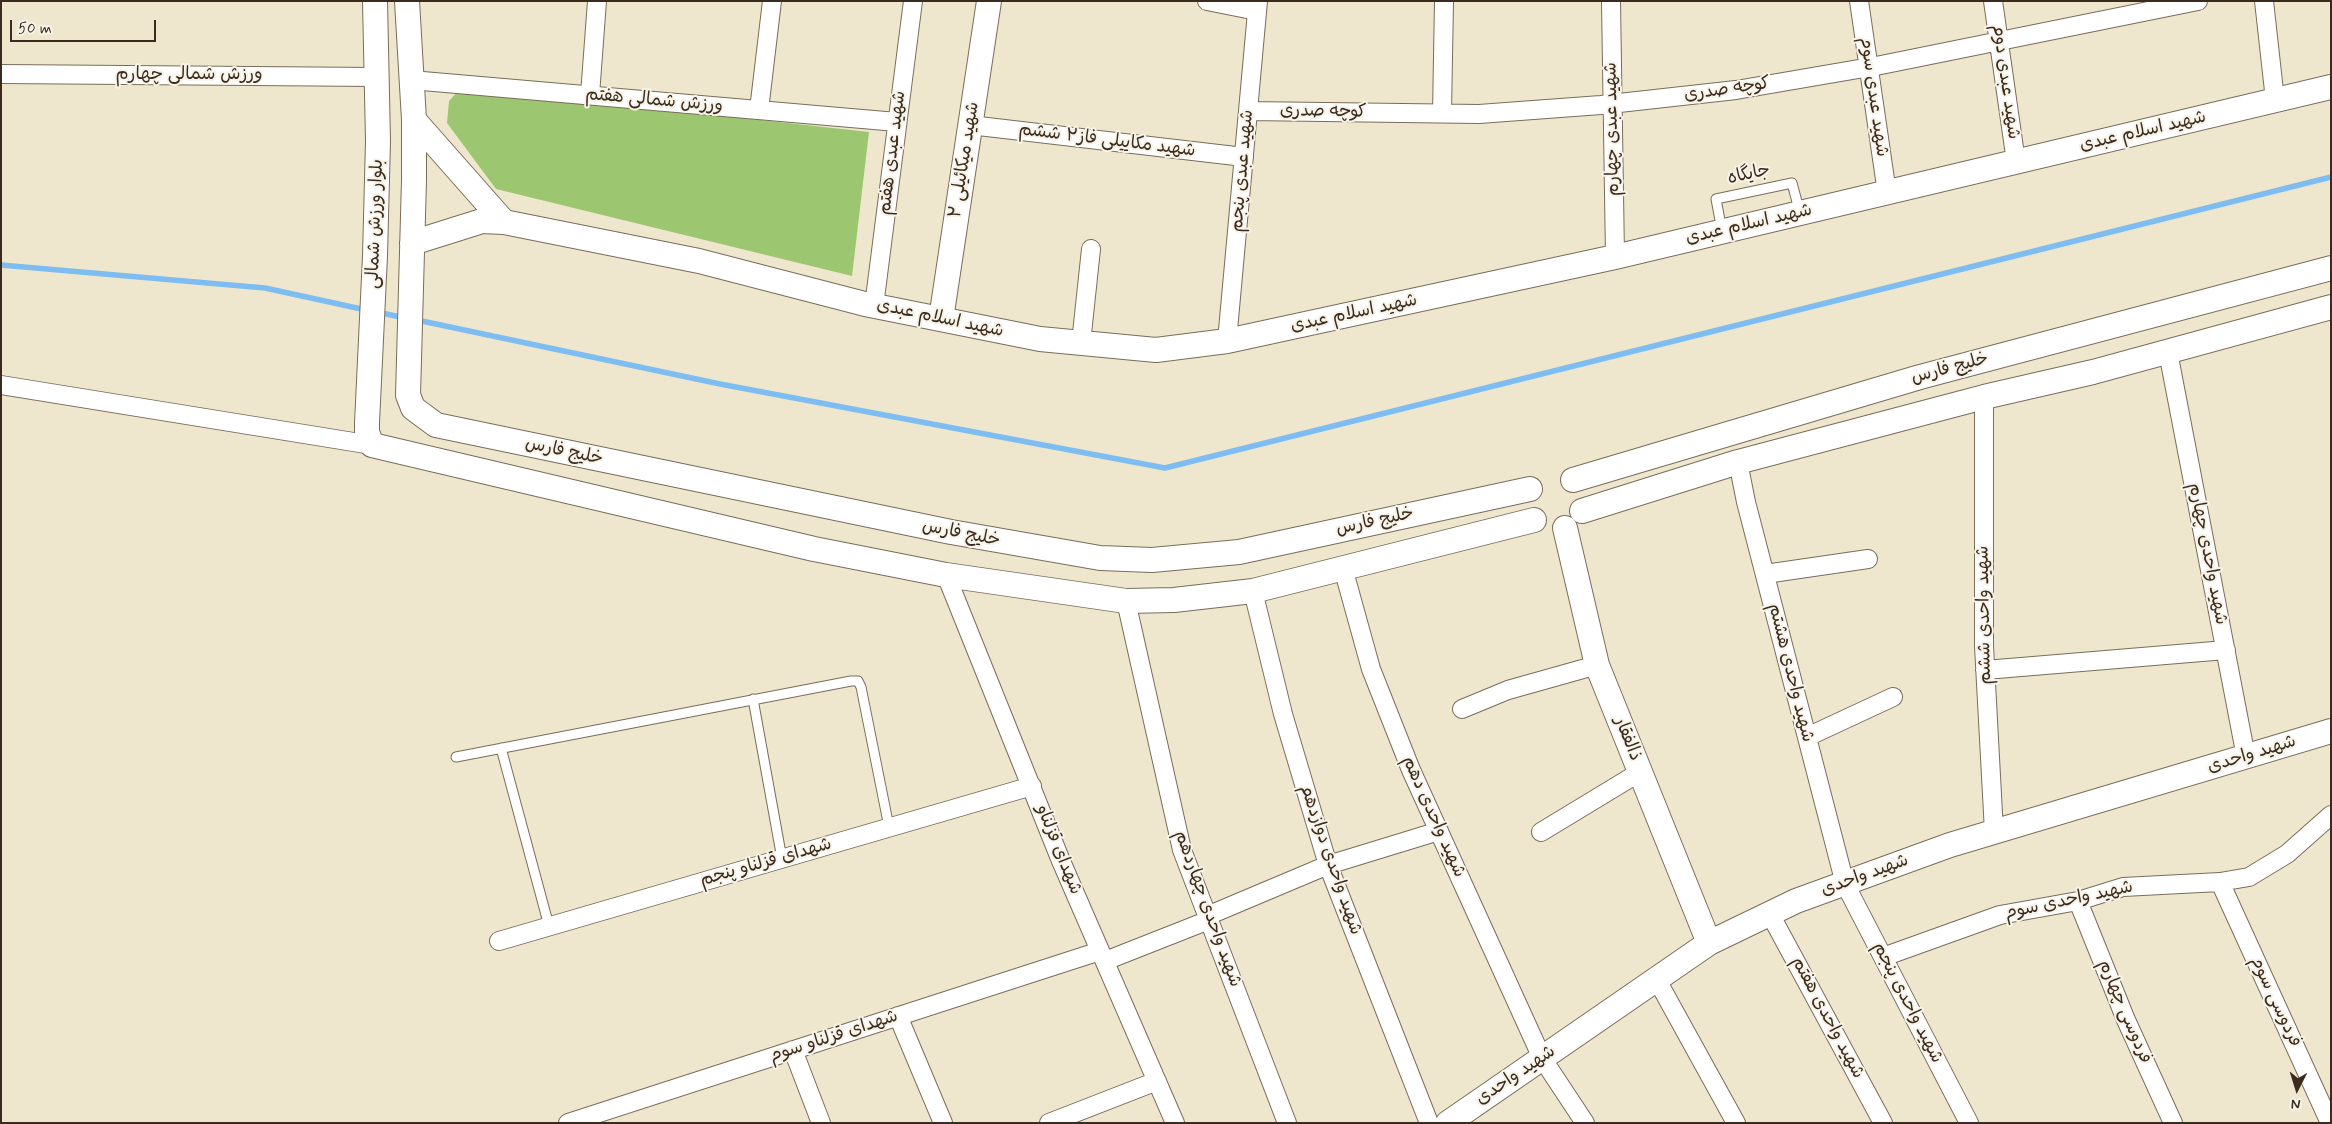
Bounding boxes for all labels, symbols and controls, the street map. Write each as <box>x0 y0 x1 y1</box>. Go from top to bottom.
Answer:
scale bar <box>12 10 159 42</box>
text: 50 m <box>18 19 52 39</box>
street label: شهید عبدی دوم <box>1986 23 2024 141</box>
street label: شهید عبدی سوم <box>1854 36 1892 158</box>
street label: شهید عبدی چهارم <box>1601 62 1625 196</box>
street label: ورزش شمالی چهارم <box>115 64 263 86</box>
street label: کوچه صدری <box>1683 73 1771 107</box>
street label: ورزش شمالی هفتم <box>584 84 724 118</box>
street label: شهید عبدی هفتم <box>875 90 911 216</box>
street label: کوچه صدری <box>1280 100 1366 124</box>
street label: شهید میکائیلی ۲ <box>945 101 985 219</box>
street label: شهید اسلام عبدی <box>2078 107 2208 157</box>
street label: شهید عبدی پنجم <box>1227 109 1259 233</box>
street label: شهید مکاییلی فاز۲ ششم <box>1017 119 1197 163</box>
street label: بلوار ورزش شمالی <box>363 159 389 289</box>
street label: جایگاه <box>1726 160 1772 190</box>
street label: شهید اسلام عبدی <box>1684 200 1814 250</box>
street label: شهید اسلام عبدی <box>1289 290 1419 338</box>
street label: شهید اسلام عبدی <box>875 295 1005 343</box>
street label: خلیج فارس <box>1909 348 1991 390</box>
street label: خلیج فارس <box>523 433 605 471</box>
street label: شهید واحدی چهارم <box>2183 481 2231 627</box>
street label: خلیج فارس <box>1334 503 1416 541</box>
street label: خلیج فارس <box>920 516 1002 552</box>
street label: شهید واحدی ششم <box>1973 545 1997 685</box>
street label: شهید واحدی هشتم <box>1762 601 1818 745</box>
street label: ذالفقار <box>1608 714 1646 764</box>
street label: شهید واحدی <box>2205 731 2299 779</box>
street label: شهید واحدی دهم <box>1397 753 1469 881</box>
street label: شهید واحدی دوازدهم <box>1294 782 1366 938</box>
street label: شهدای قزلناو <box>1030 802 1086 898</box>
street label: شهید واحدی چهاردهم <box>1169 828 1245 990</box>
street label: شهدای قزلناو پنجم <box>698 834 834 892</box>
street label: شهید واحدی <box>1818 850 1912 902</box>
street label: شهید واحدی سوم <box>2003 877 2135 925</box>
street label: شهید واحدی پنجم <box>1867 939 1947 1067</box>
street label: شهید واحدی هفتم <box>1786 953 1868 1083</box>
street label: فردوسی سوم <box>2245 953 2305 1051</box>
street label: فردوسی چهارم <box>2092 957 2156 1067</box>
street label: شهدای قزلناو سوم <box>767 1006 901 1068</box>
street label: شهید واحدی <box>1472 1041 1560 1111</box>
north arrow <box>2272 1064 2322 1114</box>
text: N <box>2290 1095 2301 1113</box>

